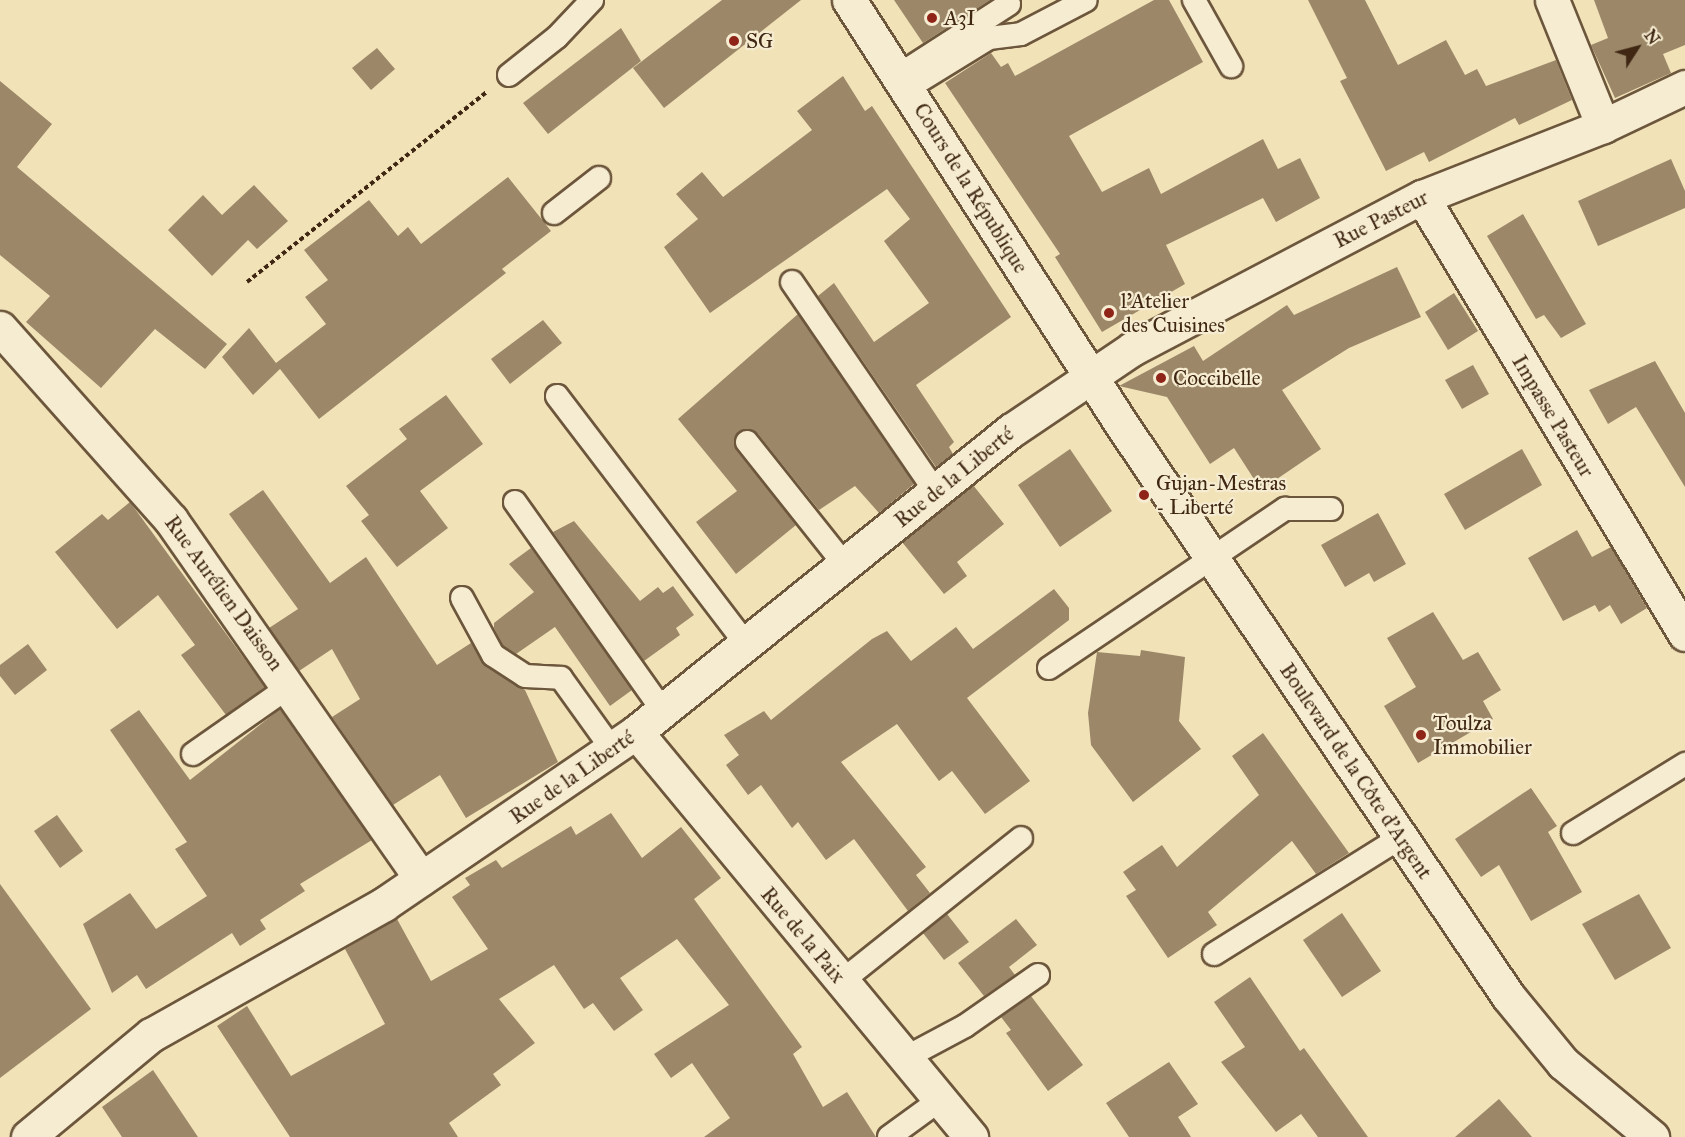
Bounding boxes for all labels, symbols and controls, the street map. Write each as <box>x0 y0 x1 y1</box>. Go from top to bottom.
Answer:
place label: A3I <box>944 5 976 31</box>
marker: A3I <box>925 11 939 25</box>
north arrow <box>1607 18 1667 78</box>
text: N <box>1640 26 1664 48</box>
place label: SG <box>746 28 773 54</box>
marker: SG <box>727 34 741 48</box>
street label: Cours de la République <box>908 98 1034 278</box>
street label: Rue Pasteur <box>1330 185 1432 253</box>
place label: l'Atelier des Cuisines <box>1121 288 1225 338</box>
marker: l'Atelier des Cuisines <box>1102 306 1116 320</box>
street label: Impasse Pasteur <box>1507 350 1599 482</box>
place label: Coccibelle <box>1173 365 1260 391</box>
marker: Coccibelle <box>1154 371 1168 385</box>
street label: Rue de la Liberté <box>889 421 1019 533</box>
place label: Gujan-Mestras - Liberté <box>1156 470 1286 520</box>
marker: Gujan-Mestras - Liberté <box>1137 488 1151 502</box>
street label: Rue Aurélien Daisson <box>159 511 289 675</box>
street label: Boulevard de la Côte d'Argent <box>1274 658 1438 884</box>
place label: Toulza Immobilier <box>1433 710 1532 760</box>
street label: Rue de la Liberté <box>505 725 639 829</box>
marker: Toulza Immobilier <box>1414 728 1428 742</box>
street label: Rue de la Paix <box>756 882 850 988</box>

